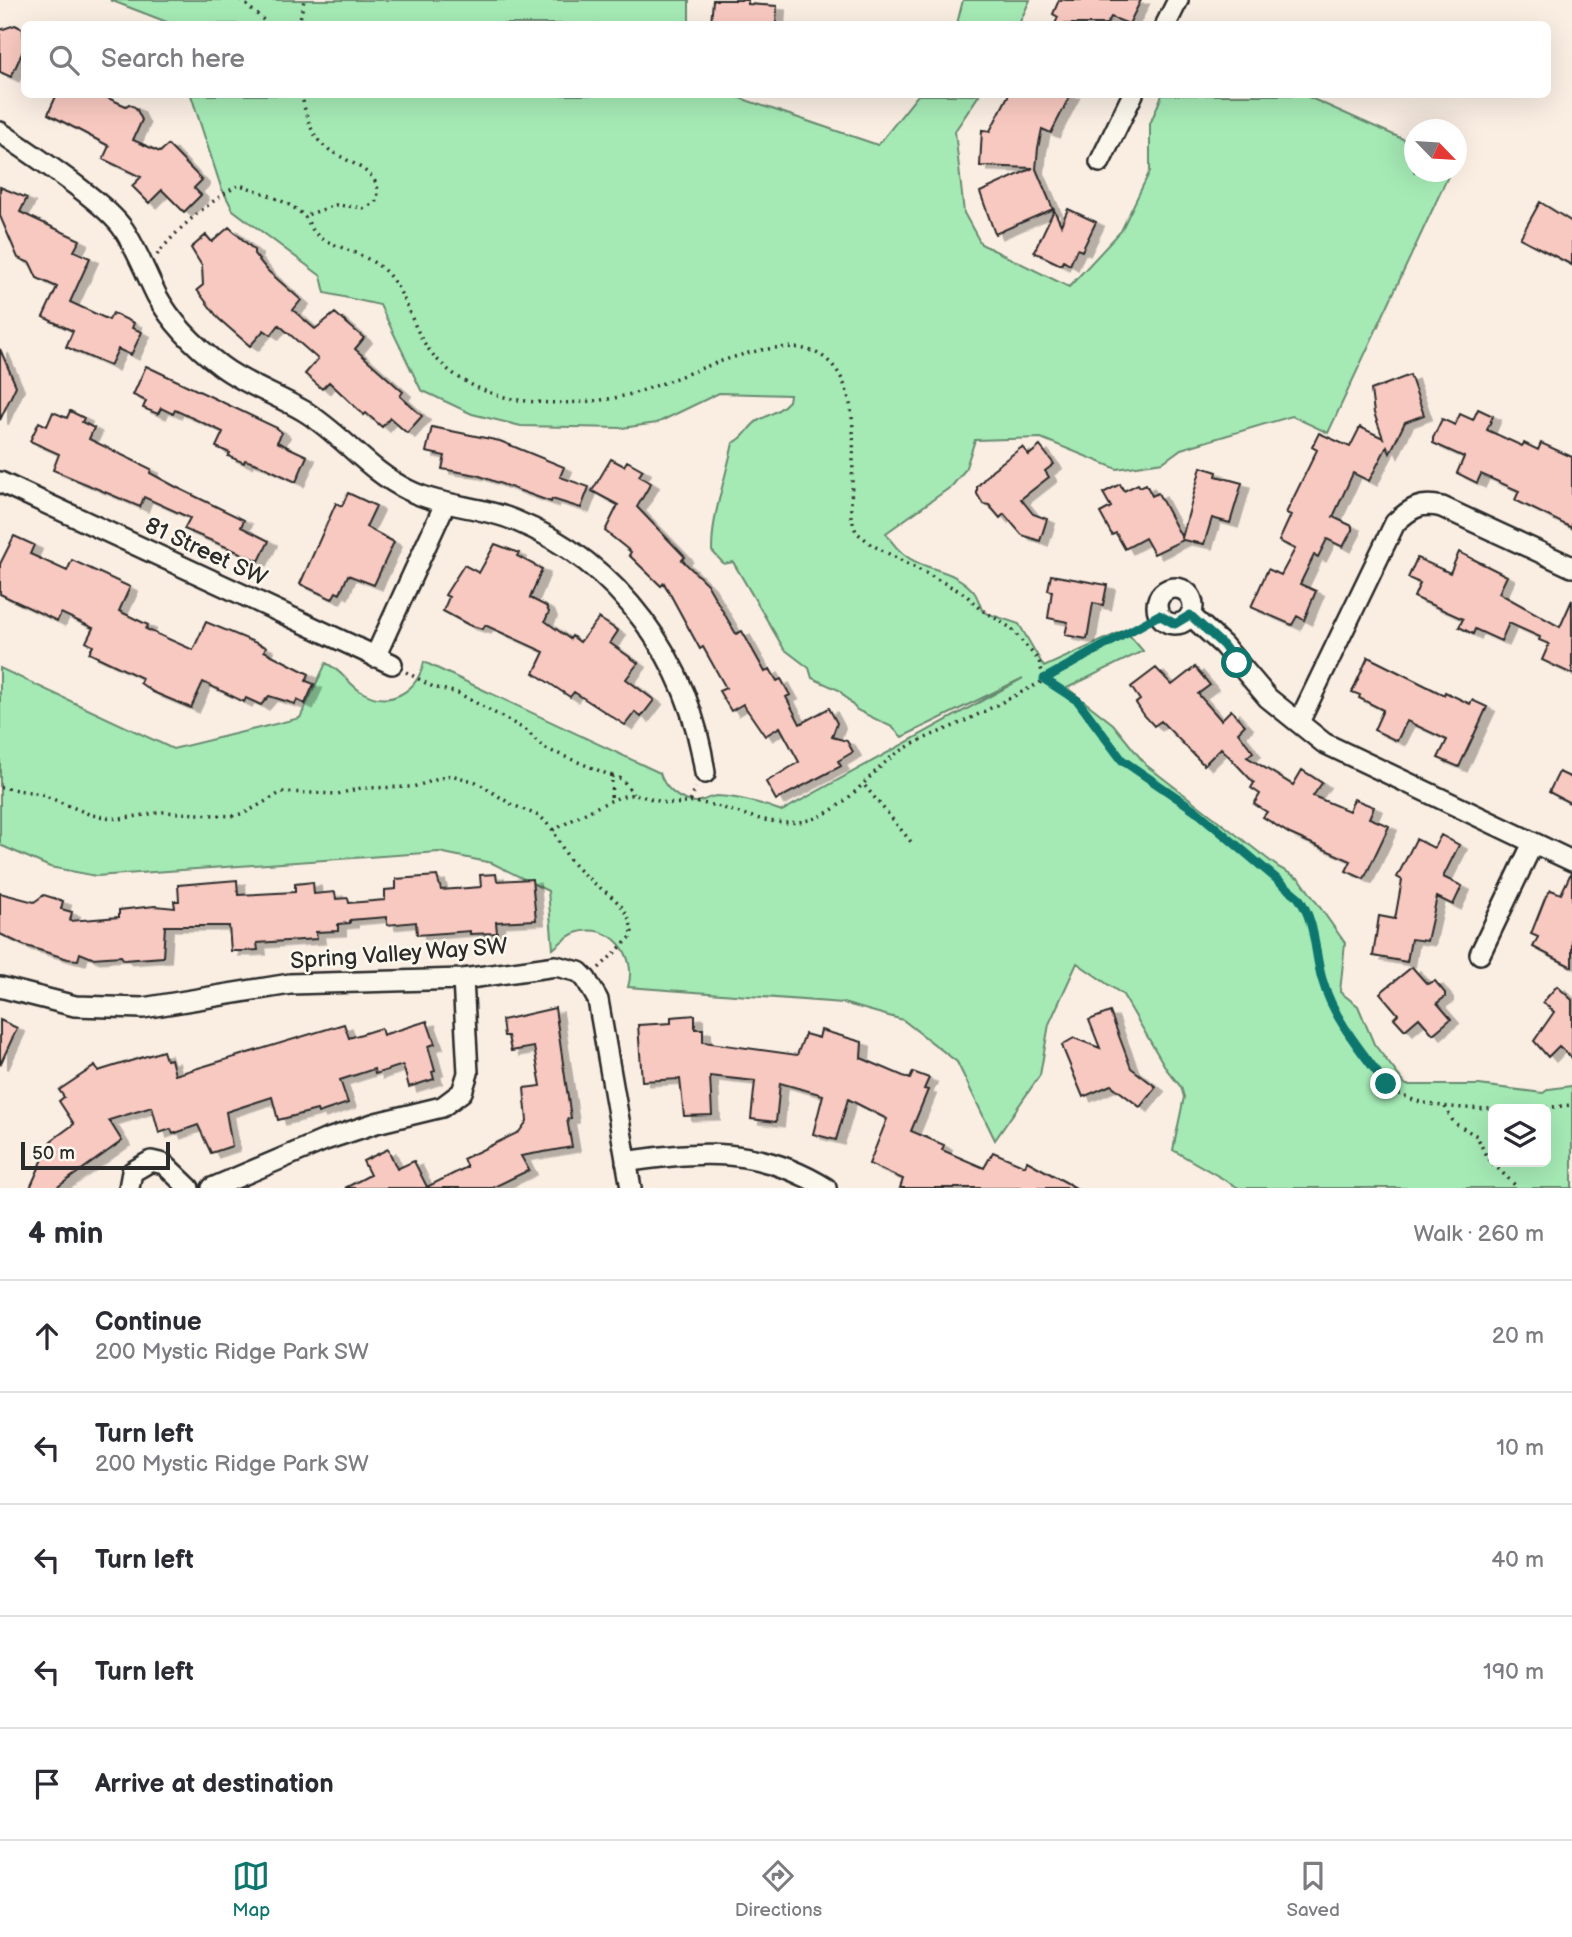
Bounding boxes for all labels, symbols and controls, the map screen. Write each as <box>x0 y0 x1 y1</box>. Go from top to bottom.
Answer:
search box <box>21 21 1551 98</box>
icon: search <box>45 41 83 79</box>
text: Search here <box>101 44 245 75</box>
north arrow <box>1404 119 1467 182</box>
street label: 81 Street SW <box>140 511 272 593</box>
route start <box>1221 647 1252 678</box>
street label: Spring Valley Way SW <box>289 932 509 976</box>
route end <box>1370 1068 1401 1099</box>
map controls <box>1488 1104 1551 1167</box>
button: layers <box>1488 1104 1551 1167</box>
scale bar <box>21 1139 170 1171</box>
text: 50 m <box>32 1142 75 1165</box>
text: 4 min <box>28 1216 103 1252</box>
text: Walk · 260 m <box>1414 1220 1544 1248</box>
text: Continue <box>95 1307 202 1338</box>
icon: ahead <box>28 1317 66 1355</box>
text: 20 m <box>1492 1322 1544 1350</box>
text: 200 Mystic Ridge Park SW <box>95 1338 369 1366</box>
text: Turn left <box>95 1419 194 1450</box>
icon: left <box>28 1429 66 1467</box>
text: 10 m <box>1496 1434 1544 1462</box>
text: 200 Mystic Ridge Park SW <box>95 1450 369 1478</box>
icon: left <box>28 1541 66 1579</box>
text: Turn left <box>95 1545 194 1576</box>
text: 40 m <box>1491 1546 1544 1574</box>
icon: left <box>28 1653 66 1691</box>
text: Turn left <box>95 1657 194 1688</box>
text: 190 m <box>1483 1658 1544 1686</box>
icon: arrive <box>28 1765 66 1803</box>
text: Arrive at destination <box>95 1769 334 1800</box>
tab: Map <box>232 1857 270 1922</box>
tab: Directions <box>735 1857 822 1922</box>
tab: Saved <box>1286 1857 1340 1922</box>

